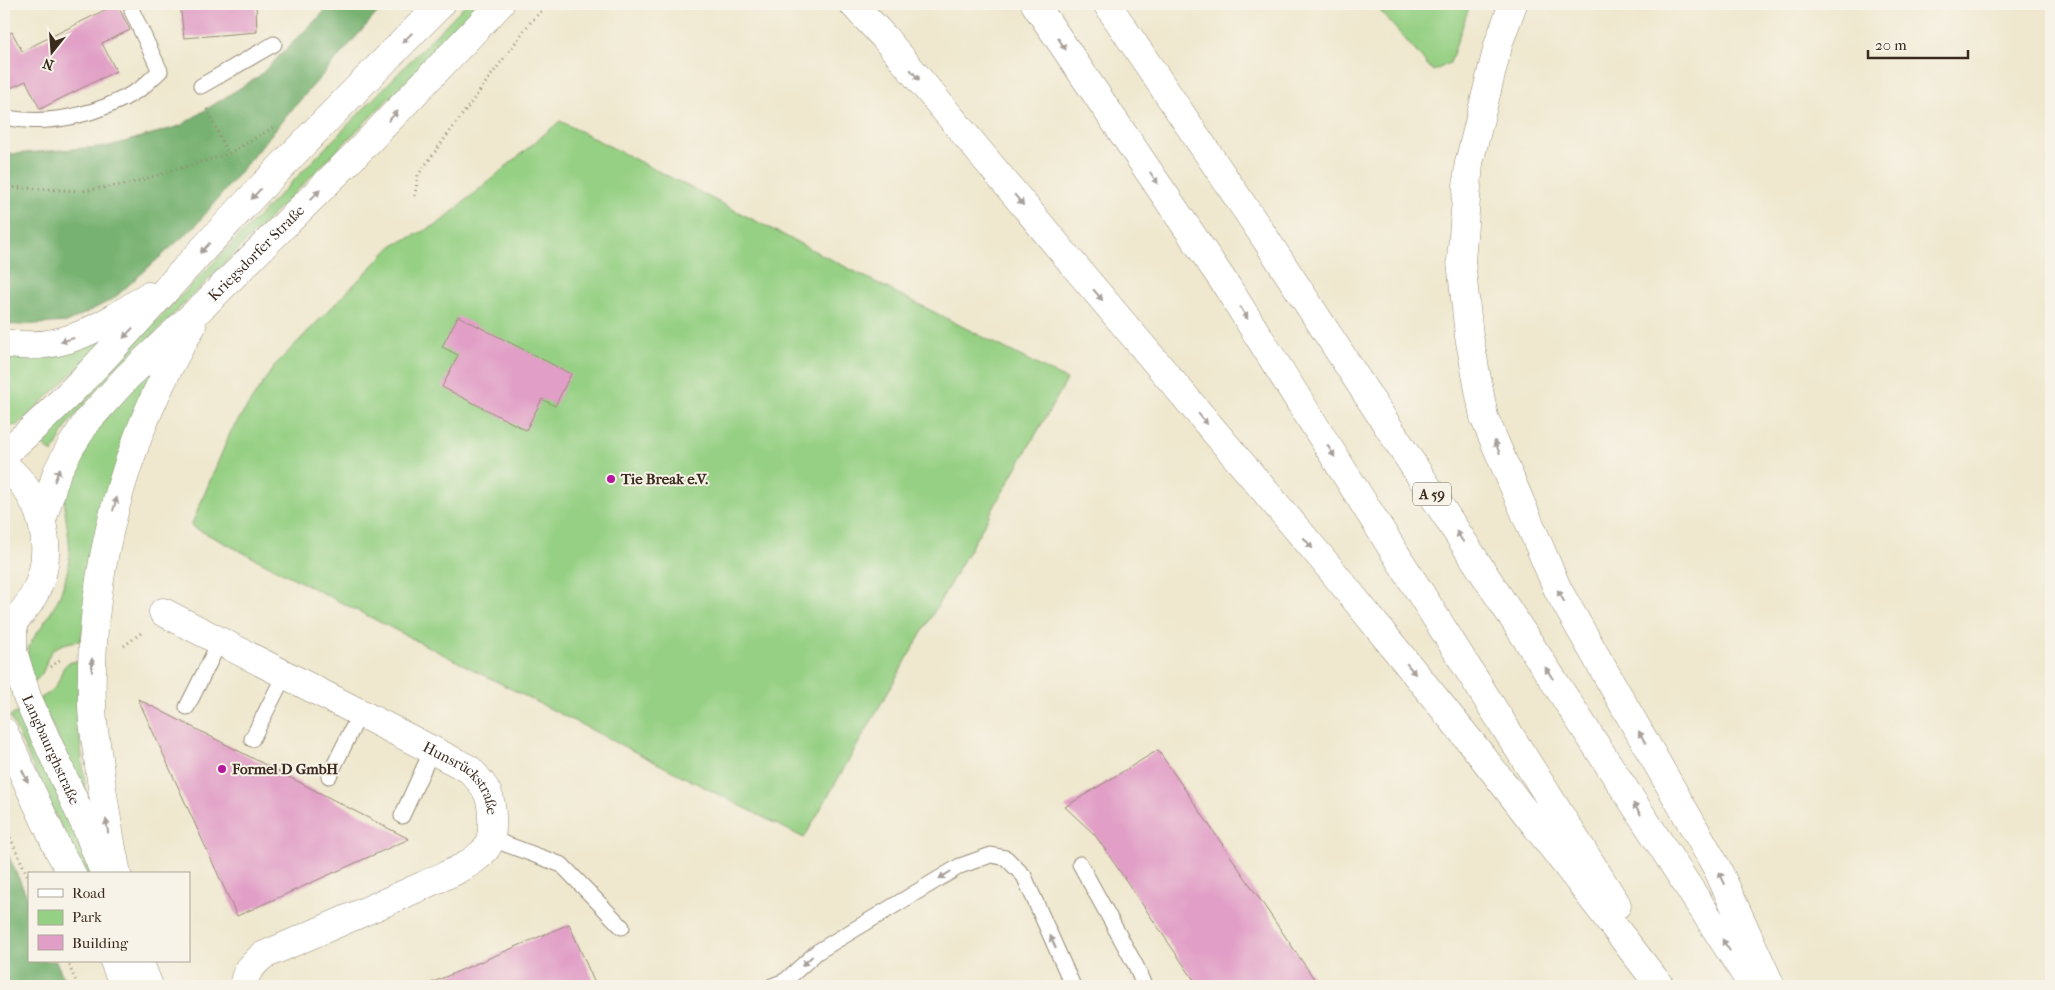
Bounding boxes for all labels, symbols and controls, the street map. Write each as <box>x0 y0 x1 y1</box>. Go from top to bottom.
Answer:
north arrow <box>28 28 78 78</box>
scale bar <box>1868 28 1968 60</box>
one-way arrow <box>401 32 413 44</box>
text: 20 m <box>1875 36 1907 54</box>
one-way arrow <box>1057 37 1067 51</box>
text: N <box>40 54 56 74</box>
one-way arrow <box>909 68 920 81</box>
one-way arrow <box>387 110 399 122</box>
one-way arrow <box>1149 172 1158 185</box>
one-way arrow <box>250 187 262 199</box>
one-way arrow <box>309 189 321 201</box>
one-way arrow <box>1013 193 1024 206</box>
street label: Kriegsdorfer Straße <box>204 201 309 305</box>
one-way arrow <box>199 241 211 253</box>
one-way arrow <box>1093 288 1104 301</box>
one-way arrow <box>1239 307 1249 320</box>
one-way arrow <box>122 327 134 339</box>
one-way arrow <box>60 336 75 344</box>
one-way arrow <box>1198 412 1209 425</box>
one-way arrow <box>1493 439 1500 454</box>
one-way arrow <box>1326 444 1335 457</box>
one-way arrow <box>53 467 61 482</box>
place label: Tie Break e.V. <box>620 470 708 488</box>
marker: Tie Break e.V. <box>605 473 617 485</box>
road number: A 59 <box>1413 482 1451 506</box>
one-way arrow <box>112 496 120 511</box>
one-way arrow <box>1455 530 1465 544</box>
one-way arrow <box>1303 536 1314 549</box>
one-way arrow <box>1557 589 1566 602</box>
one-way arrow <box>88 656 96 672</box>
one-way arrow <box>1405 662 1416 675</box>
one-way arrow <box>1544 666 1553 680</box>
street label: Langbaurghstraße <box>18 692 84 808</box>
one-way arrow <box>1637 730 1646 743</box>
street label: Hunsrückstraße <box>420 738 501 816</box>
place label: Formel D GmbH <box>231 760 338 778</box>
marker: Formel D GmbH <box>216 763 228 775</box>
one-way arrow <box>21 769 29 784</box>
one-way arrow <box>1633 803 1642 816</box>
one-way arrow <box>103 818 111 834</box>
one-way arrow <box>939 870 952 879</box>
one-way arrow <box>1717 871 1725 885</box>
legend <box>28 872 190 962</box>
text: Road <box>72 884 106 902</box>
text: Park <box>72 908 102 926</box>
text: Building <box>72 934 129 952</box>
one-way arrow <box>1049 935 1057 949</box>
one-way arrow <box>1721 939 1731 952</box>
one-way arrow <box>801 955 814 966</box>

